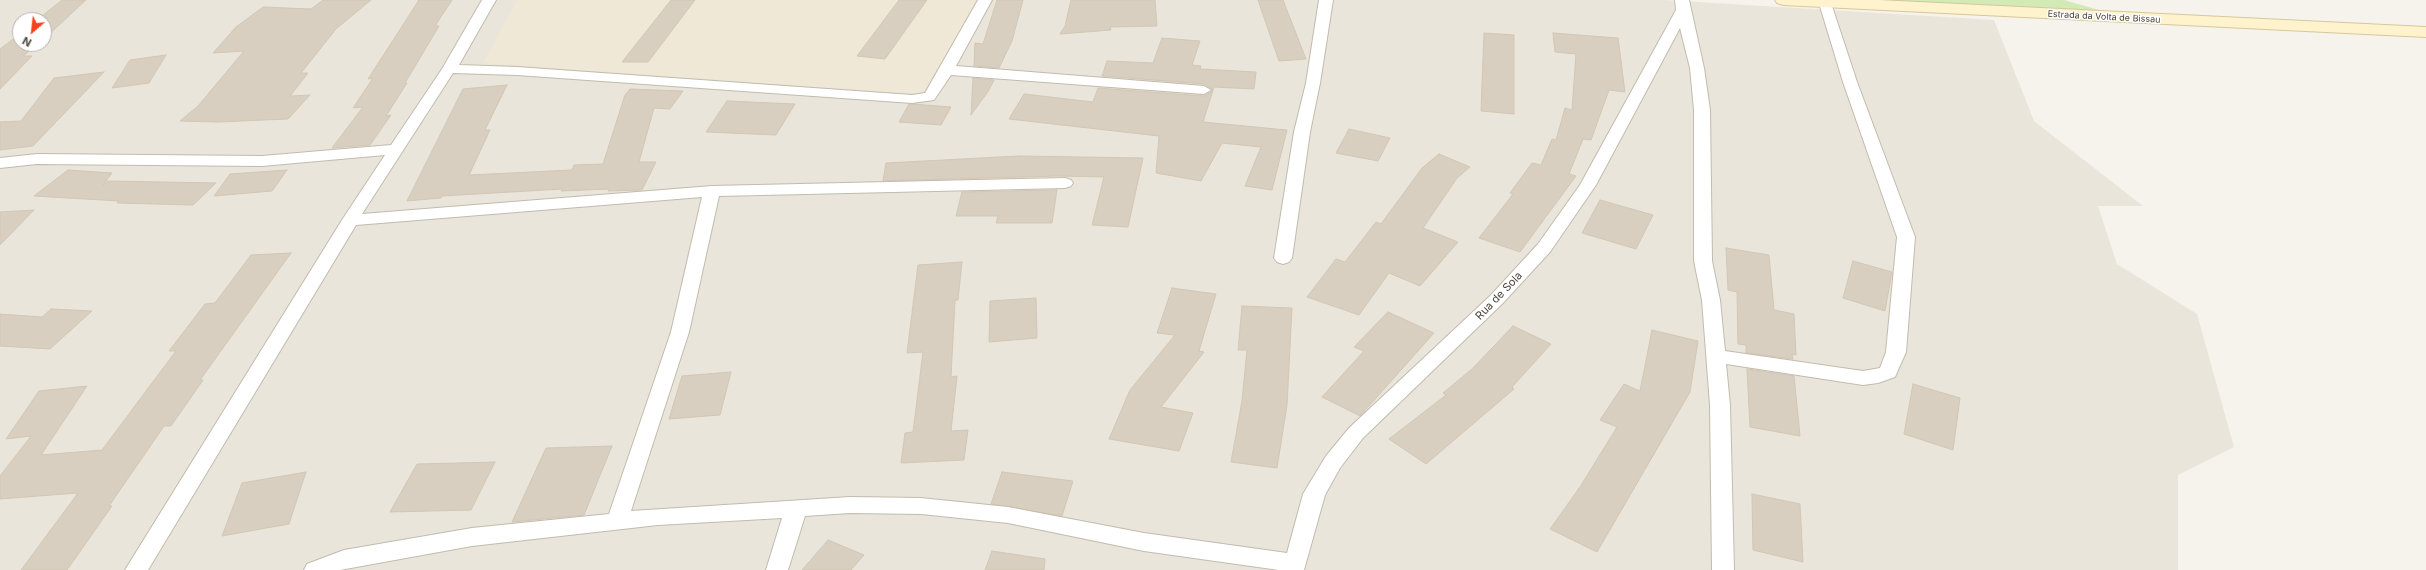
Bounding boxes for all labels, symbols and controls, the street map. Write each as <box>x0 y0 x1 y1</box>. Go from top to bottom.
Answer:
street label: Estrada da Volta de Bissau <box>2047 9 2161 25</box>
north arrow <box>12 12 52 52</box>
text: N <box>20 34 34 50</box>
street label: Rua de Sola <box>1473 269 1525 323</box>

